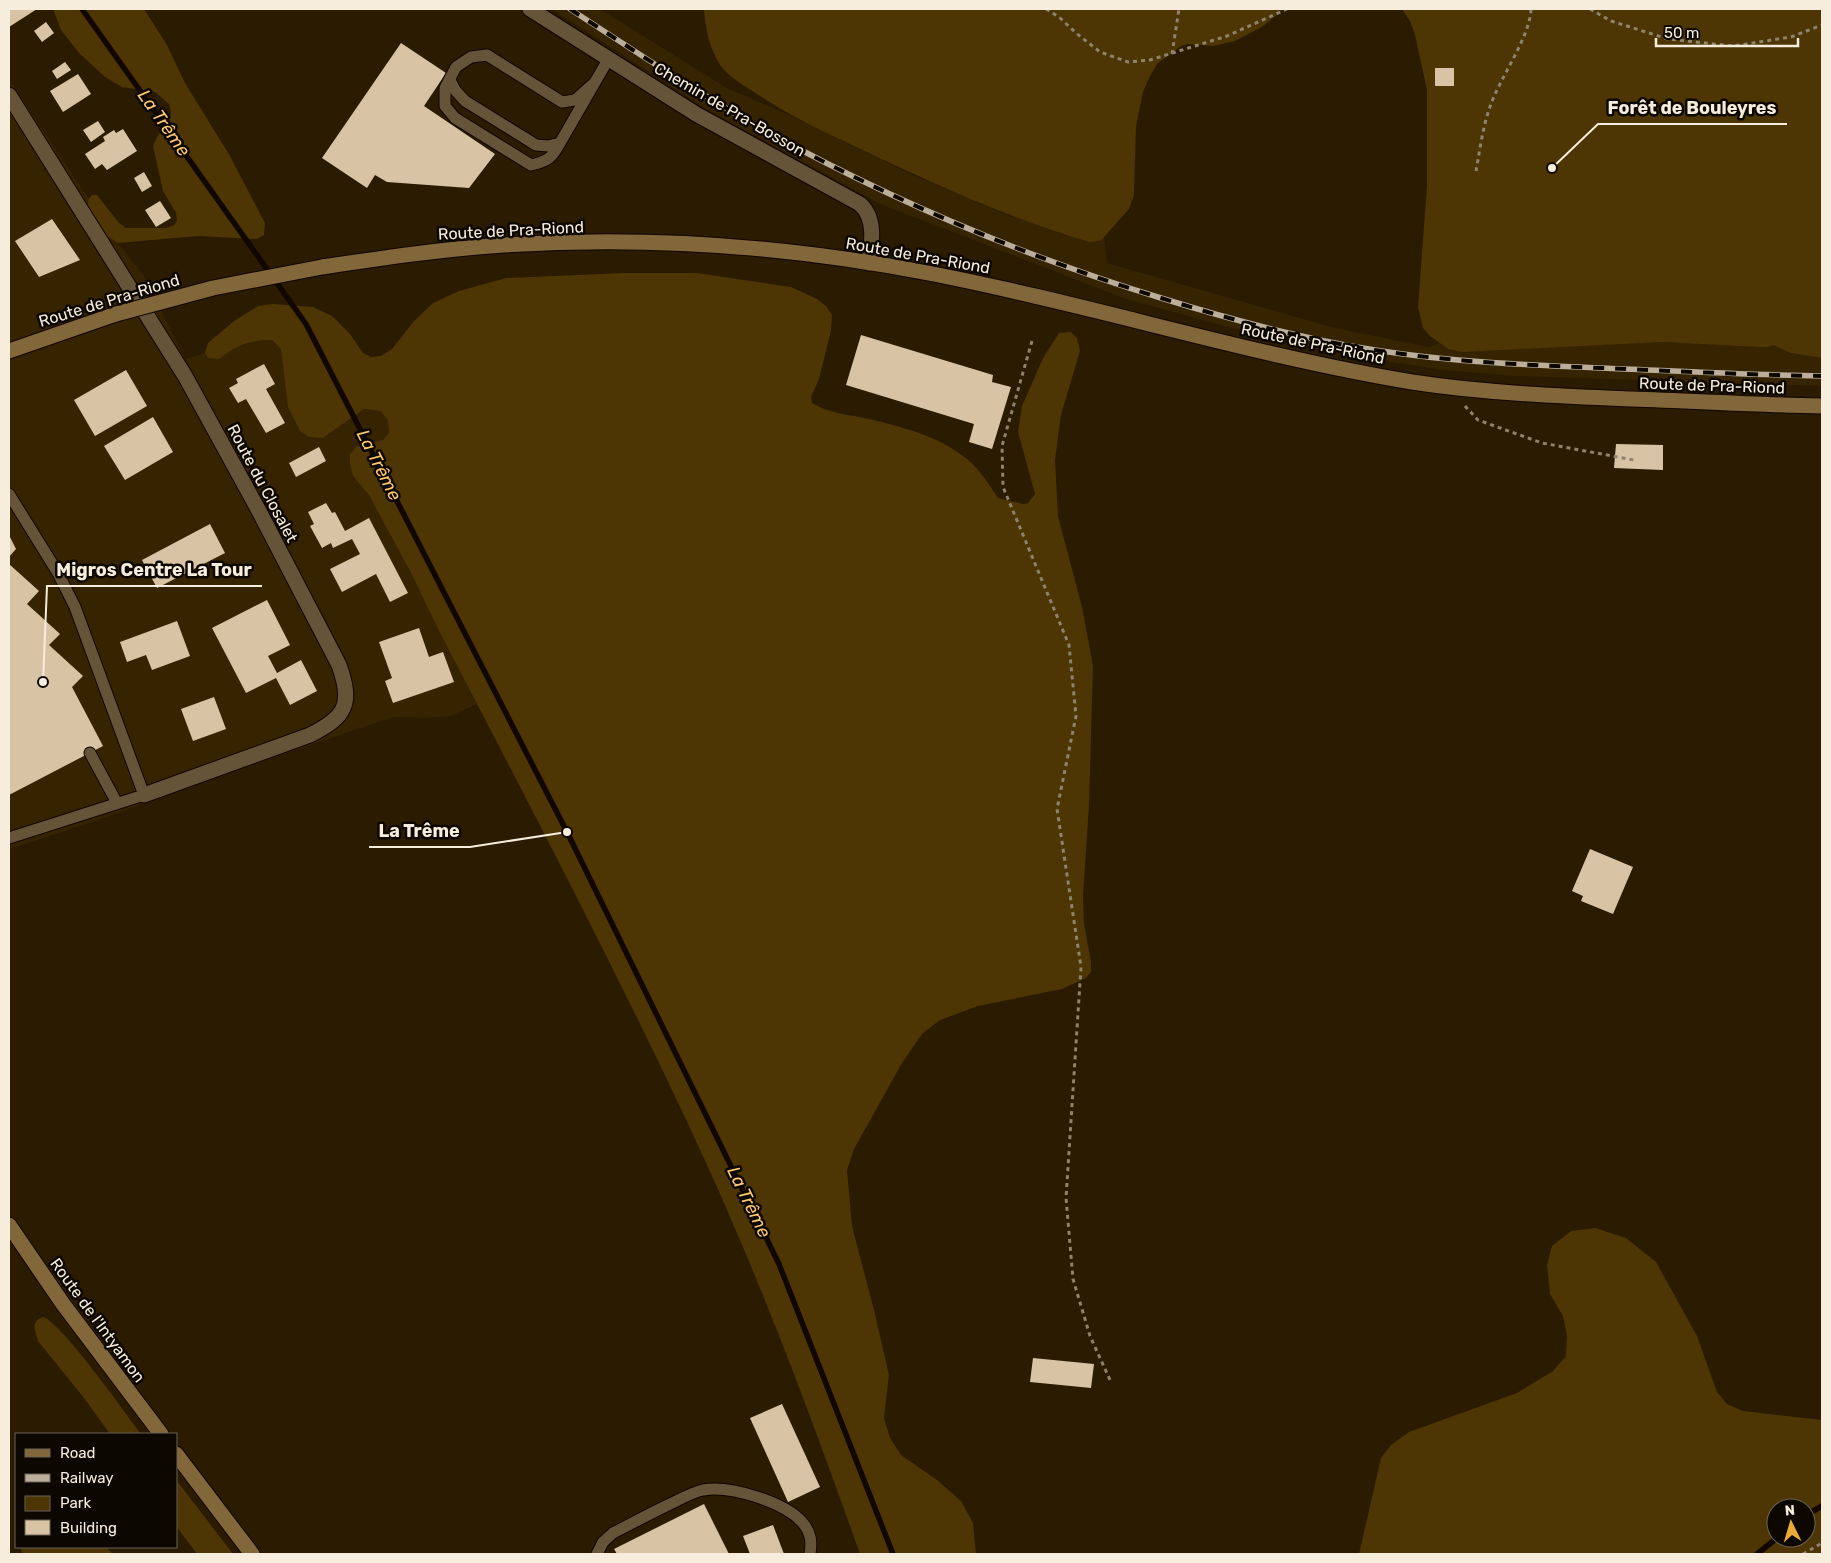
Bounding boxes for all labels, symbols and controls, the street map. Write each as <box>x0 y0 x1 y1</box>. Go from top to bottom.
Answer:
scale bar <box>1656 15 1798 47</box>
text: 50 m <box>1664 24 1699 42</box>
street label: Chemin de Pra-Bosson <box>651 58 809 160</box>
water label: La Trême <box>133 85 195 161</box>
callout: Forêt de Bouleyres <box>1598 91 1787 124</box>
text: Forêt de Bouleyres <box>1608 97 1777 119</box>
street label: Route de Pra-Riond <box>438 217 585 244</box>
street label: Route de Pra-Riond <box>844 233 992 278</box>
street label: Route de Pra-Riond <box>36 270 182 331</box>
street label: Route de Pra-Riond <box>1239 319 1386 368</box>
street label: Route de Pra-Riond <box>1639 373 1785 398</box>
street label: Route du Closalet <box>223 421 302 546</box>
water label: La Trême <box>352 426 406 504</box>
callout: Migros Centre La Tour <box>47 553 262 586</box>
text: Migros Centre La Tour <box>56 559 252 581</box>
callout: La Trême <box>369 814 470 847</box>
text: La Trême <box>378 820 460 842</box>
water label: La Trême <box>722 1163 776 1241</box>
street label: Route de l'Intyamon <box>46 1255 149 1386</box>
legend <box>15 1433 178 1548</box>
text: Road <box>60 1444 96 1462</box>
text: Railway <box>60 1469 114 1487</box>
text: Park <box>60 1494 91 1512</box>
north arrow <box>1766 1498 1816 1548</box>
text: N <box>1784 1502 1796 1519</box>
text: Building <box>60 1519 117 1537</box>

